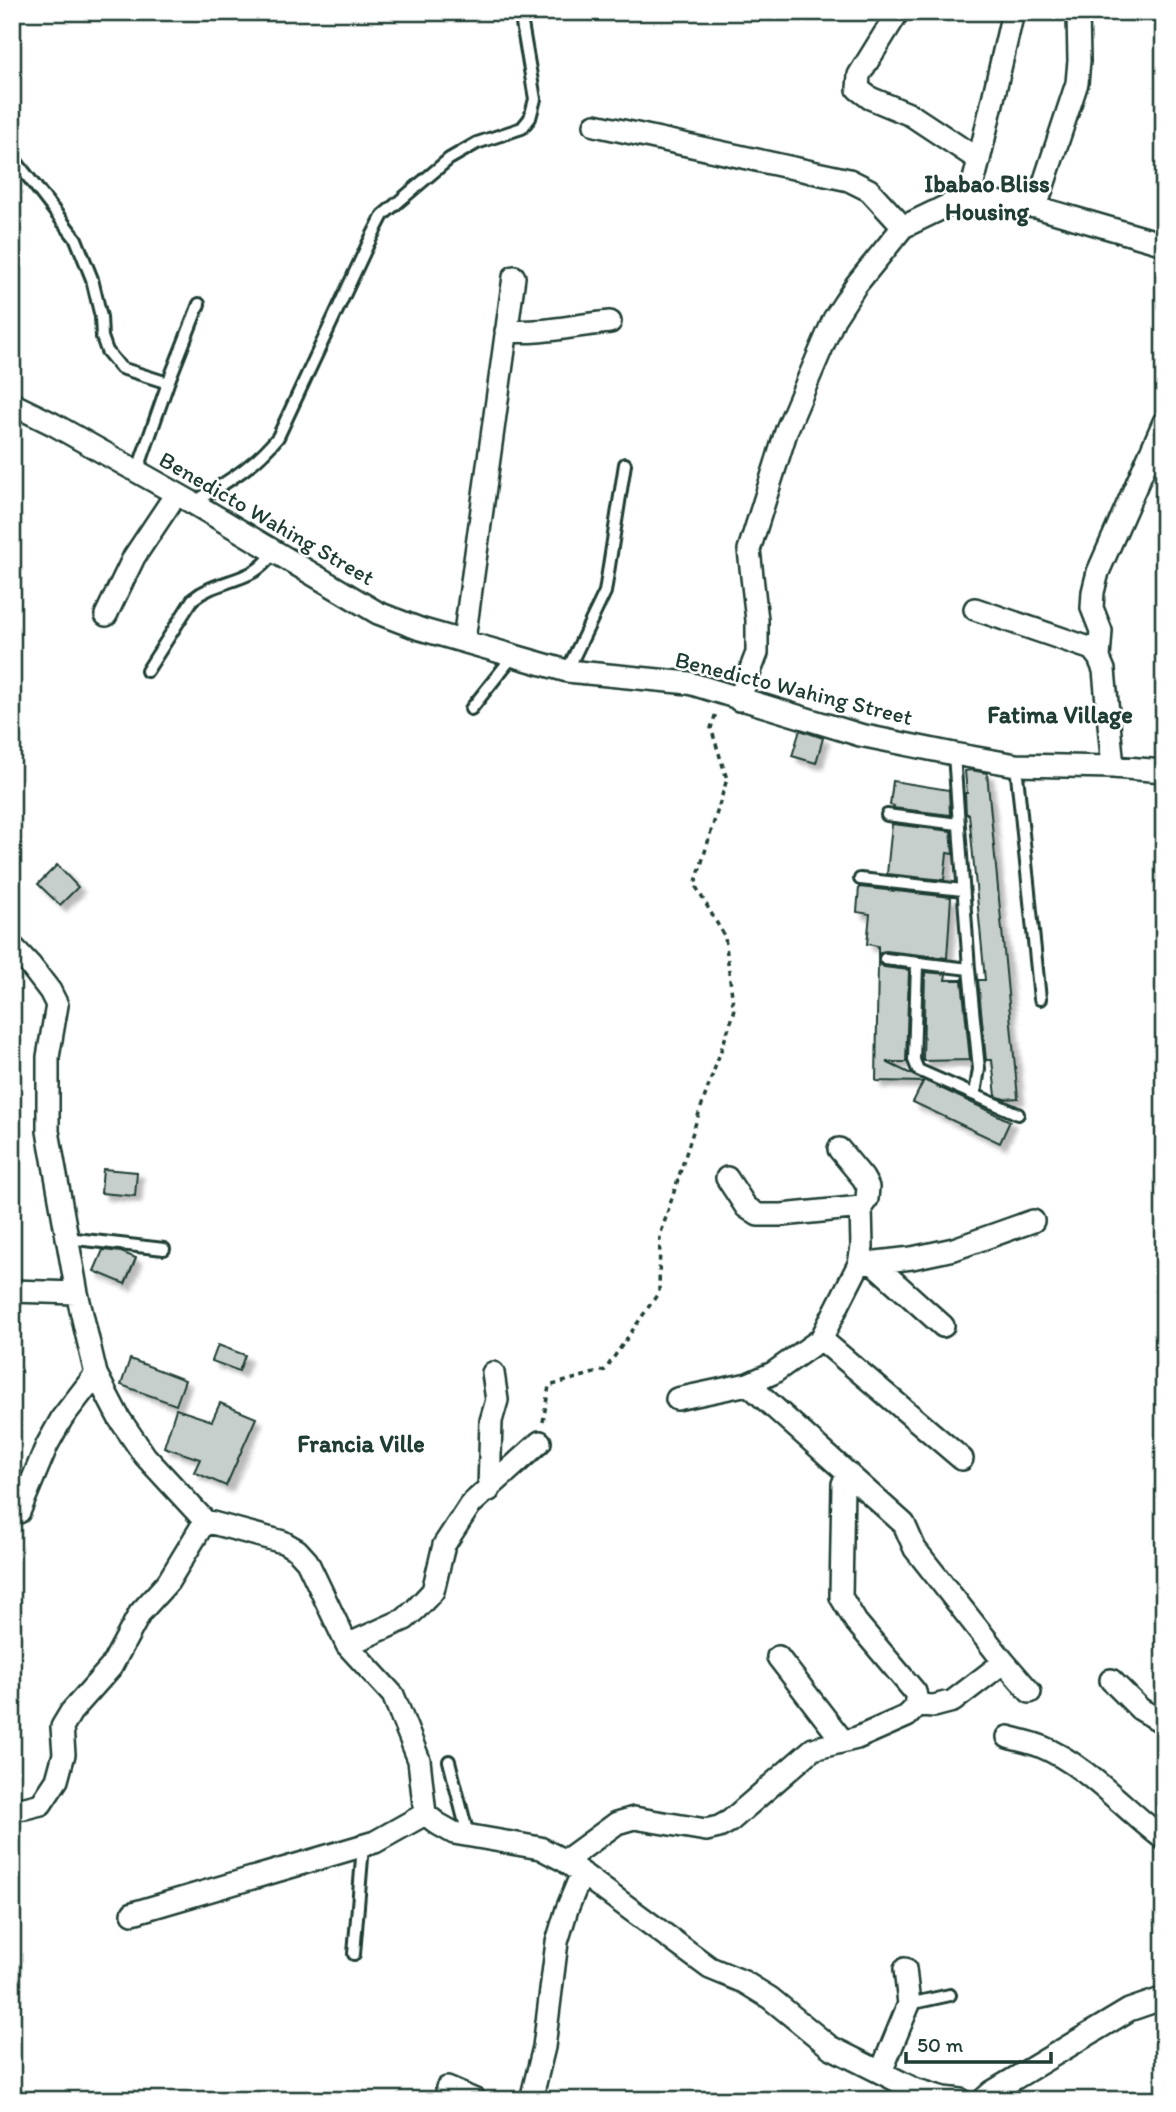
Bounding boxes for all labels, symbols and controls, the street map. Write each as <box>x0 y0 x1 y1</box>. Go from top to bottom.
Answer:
district label: Ibabao Bliss Housing <box>924 169 1050 227</box>
street label: Benedicto Wahing Street <box>154 445 380 591</box>
street label: Benedicto Wahing Street <box>672 645 916 731</box>
district label: Fatima Village <box>987 700 1133 730</box>
district label: Francia Ville <box>297 1429 425 1458</box>
scale bar <box>906 2021 1052 2065</box>
text: 50 m <box>917 2032 964 2057</box>

